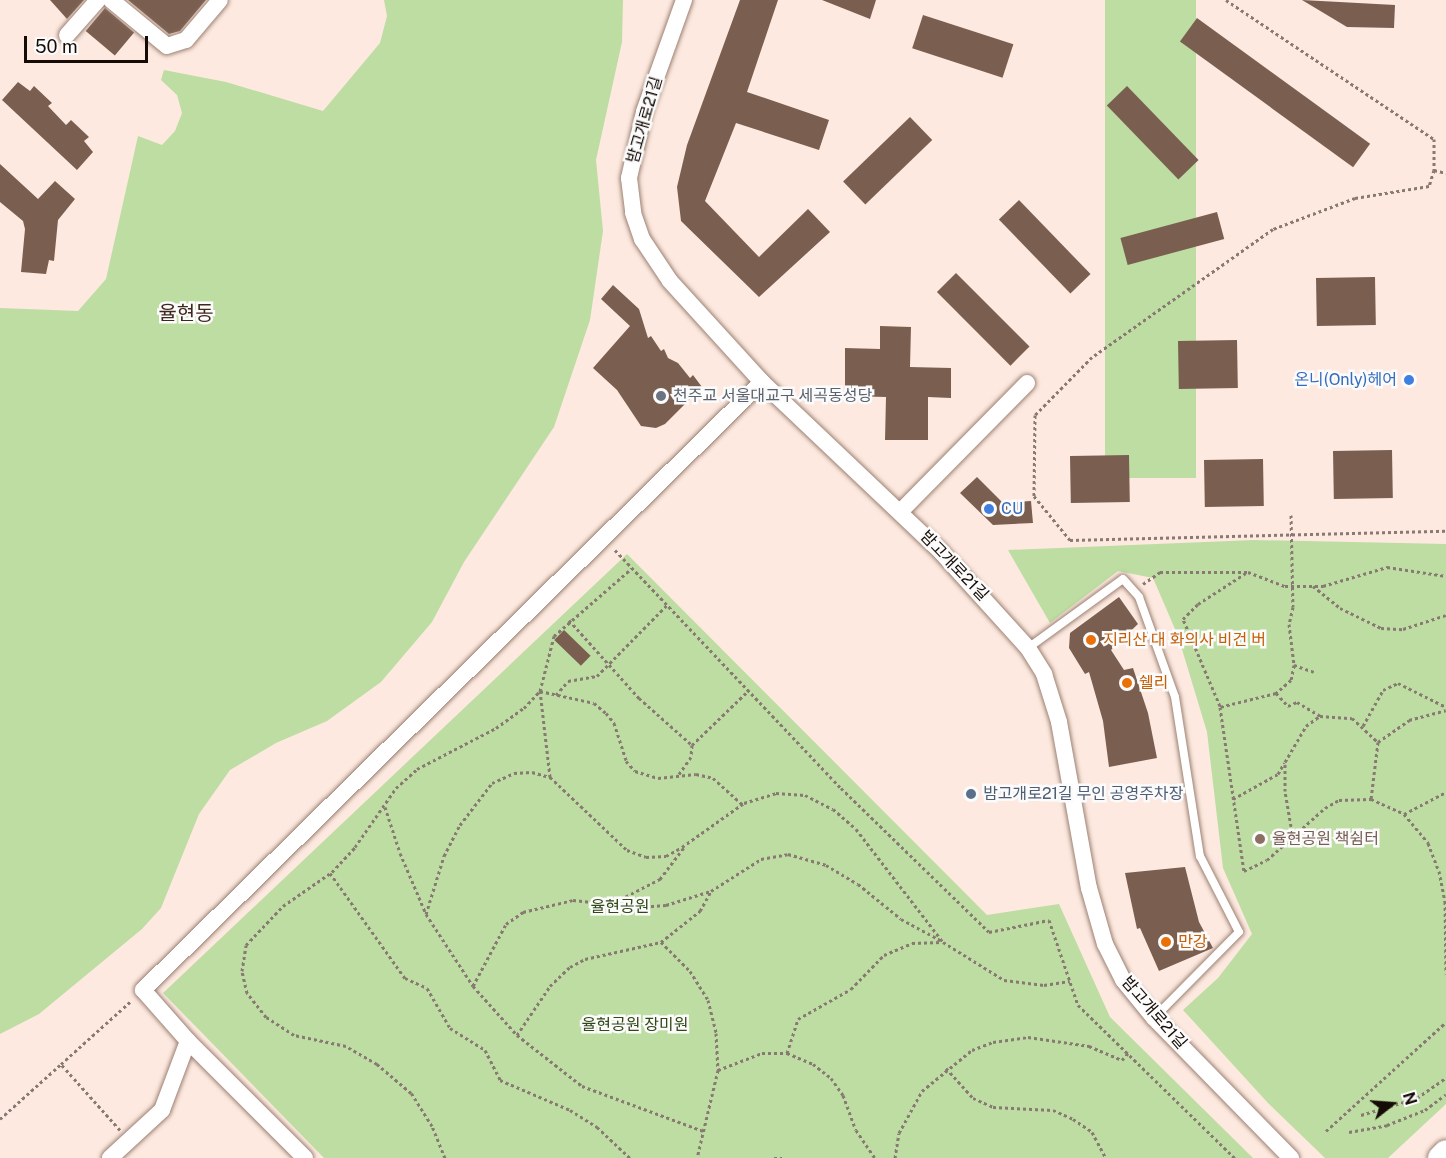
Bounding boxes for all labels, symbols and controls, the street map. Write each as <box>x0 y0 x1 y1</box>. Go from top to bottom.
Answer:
scale bar <box>27 24 152 62</box>
text: 50 m <box>35 36 78 57</box>
street label: 밤고개로21길 <box>623 74 667 166</box>
district label: 율현동 <box>158 301 214 325</box>
place label: 온니(Only)헤어 <box>1294 370 1397 390</box>
marker: 온니(Only)헤어 <box>1402 373 1416 387</box>
place label: 천주교 서울대교구 세곡동성당 <box>673 386 872 406</box>
marker: 천주교 서울대교구 세곡동성당 <box>654 389 668 403</box>
place label: CU <box>1001 499 1023 519</box>
marker: CU <box>982 502 996 516</box>
street label: 밤고개로21길 <box>916 527 992 605</box>
place label: 지리산 대 화의사 비건 버 <box>1103 630 1266 650</box>
marker: 지리산 대 화의사 비건 버 <box>1084 633 1098 647</box>
place label: 쉘리 <box>1139 673 1168 693</box>
marker: 쉘리 <box>1120 676 1134 690</box>
place label: 밤고개로21길 무인 공영주차장 <box>983 784 1183 804</box>
marker: 밤고개로21길 무인 공영주차장 <box>964 787 978 801</box>
place label: 율현공원 책쉼터 <box>1272 829 1379 849</box>
marker: 율현공원 책쉼터 <box>1253 832 1267 846</box>
park label: 율현공원 <box>591 897 649 917</box>
place label: 만강 <box>1178 932 1207 952</box>
marker: 만강 <box>1159 935 1173 949</box>
street label: 밤고개로21길 <box>1117 973 1191 1053</box>
park label: 율현공원 장미원 <box>582 1015 688 1035</box>
north arrow <box>1362 1074 1422 1134</box>
text: N <box>1399 1090 1421 1107</box>

